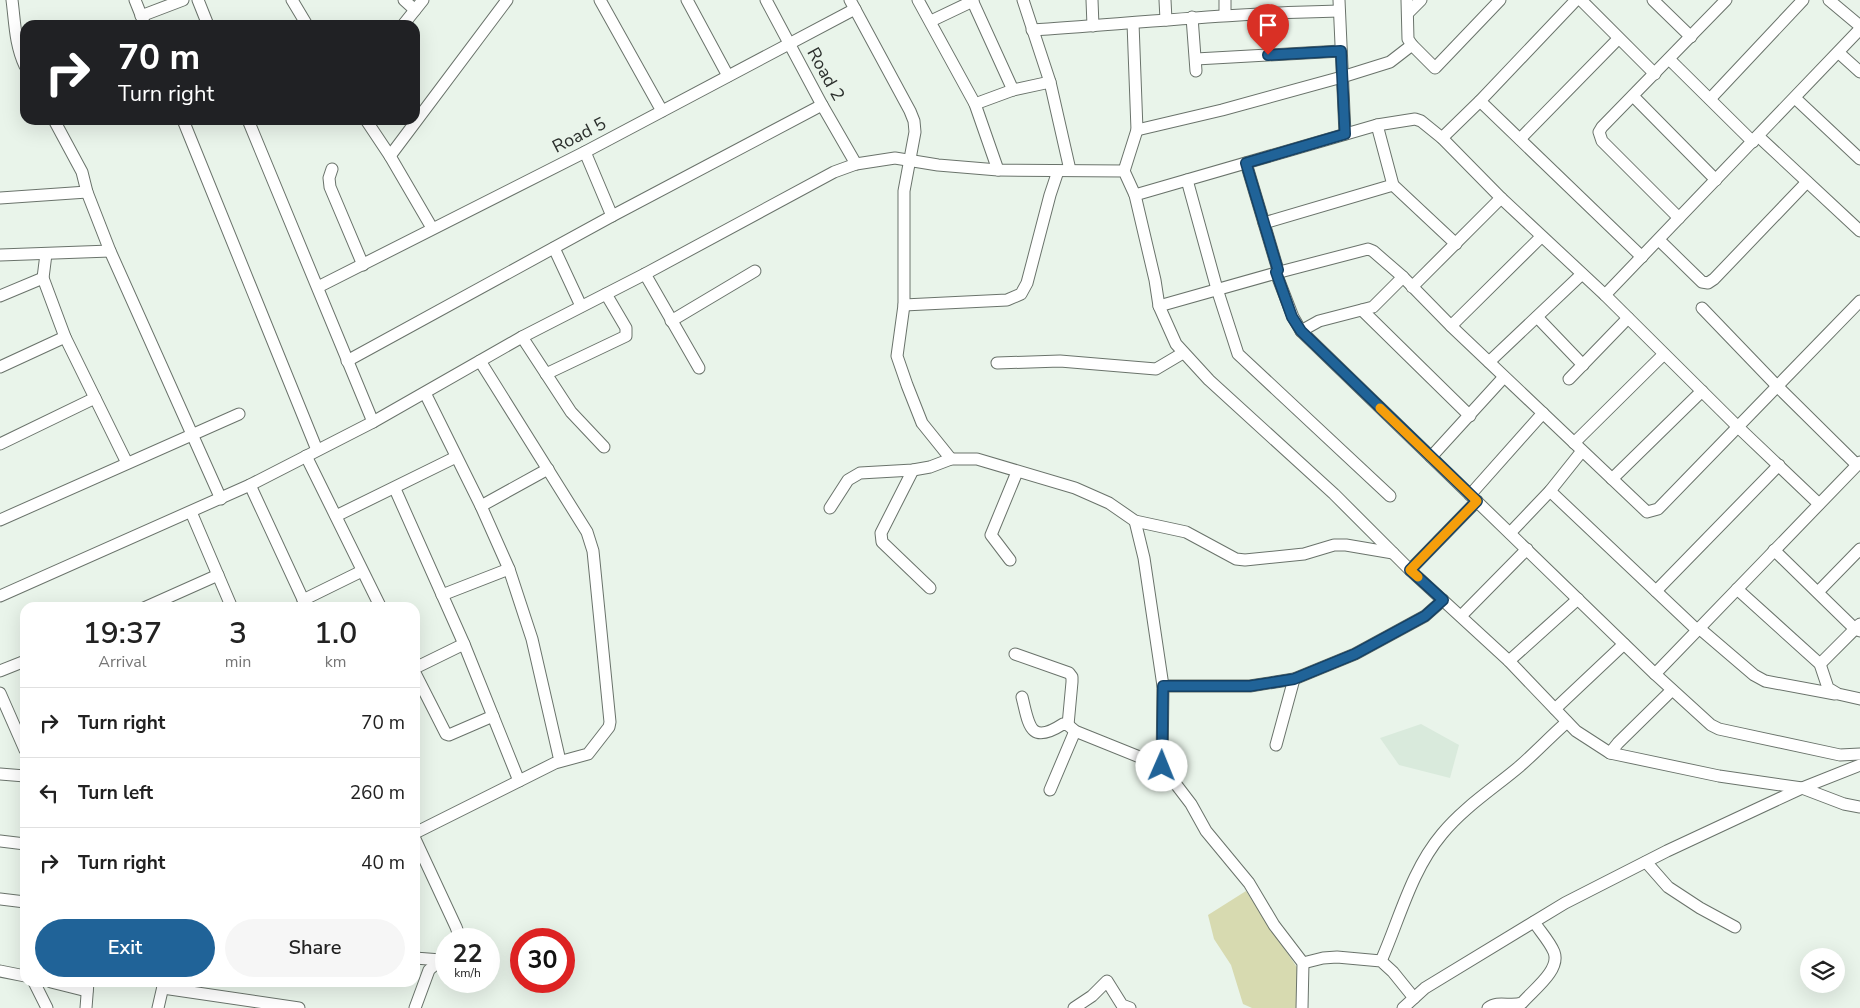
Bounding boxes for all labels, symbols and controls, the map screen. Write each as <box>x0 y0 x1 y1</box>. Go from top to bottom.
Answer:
pin <box>1247 4 1289 55</box>
icon: arrive <box>1254 11 1282 39</box>
text: 70 m <box>118 34 200 81</box>
icon: right <box>35 40 100 105</box>
street label: Road 2 <box>802 43 850 105</box>
text: Turn right <box>118 79 214 109</box>
street label: Road 5 <box>548 111 610 159</box>
text: 19:37 <box>83 613 162 654</box>
text: 3 <box>229 613 247 654</box>
text: 1.0 <box>314 613 357 654</box>
text: Arrival <box>98 651 146 673</box>
text: min <box>225 651 251 673</box>
text: km <box>325 651 346 673</box>
icon: right <box>35 709 63 737</box>
text: Turn right <box>78 710 165 736</box>
text: 70 m <box>361 710 405 736</box>
position arrow <box>1135 739 1187 791</box>
icon: left <box>35 779 63 807</box>
text: Turn left <box>78 780 153 806</box>
text: 260 m <box>350 780 405 806</box>
icon: right <box>35 849 63 877</box>
text: Turn right <box>78 850 165 876</box>
text: 40 m <box>361 850 405 876</box>
button: Exit <box>35 919 215 977</box>
button: Share <box>225 919 405 977</box>
speed limit sign: 30 <box>510 928 575 993</box>
text: 22 <box>452 937 483 971</box>
map controls <box>1800 948 1845 993</box>
button: layers <box>1800 948 1845 993</box>
text: km/h <box>454 965 481 981</box>

